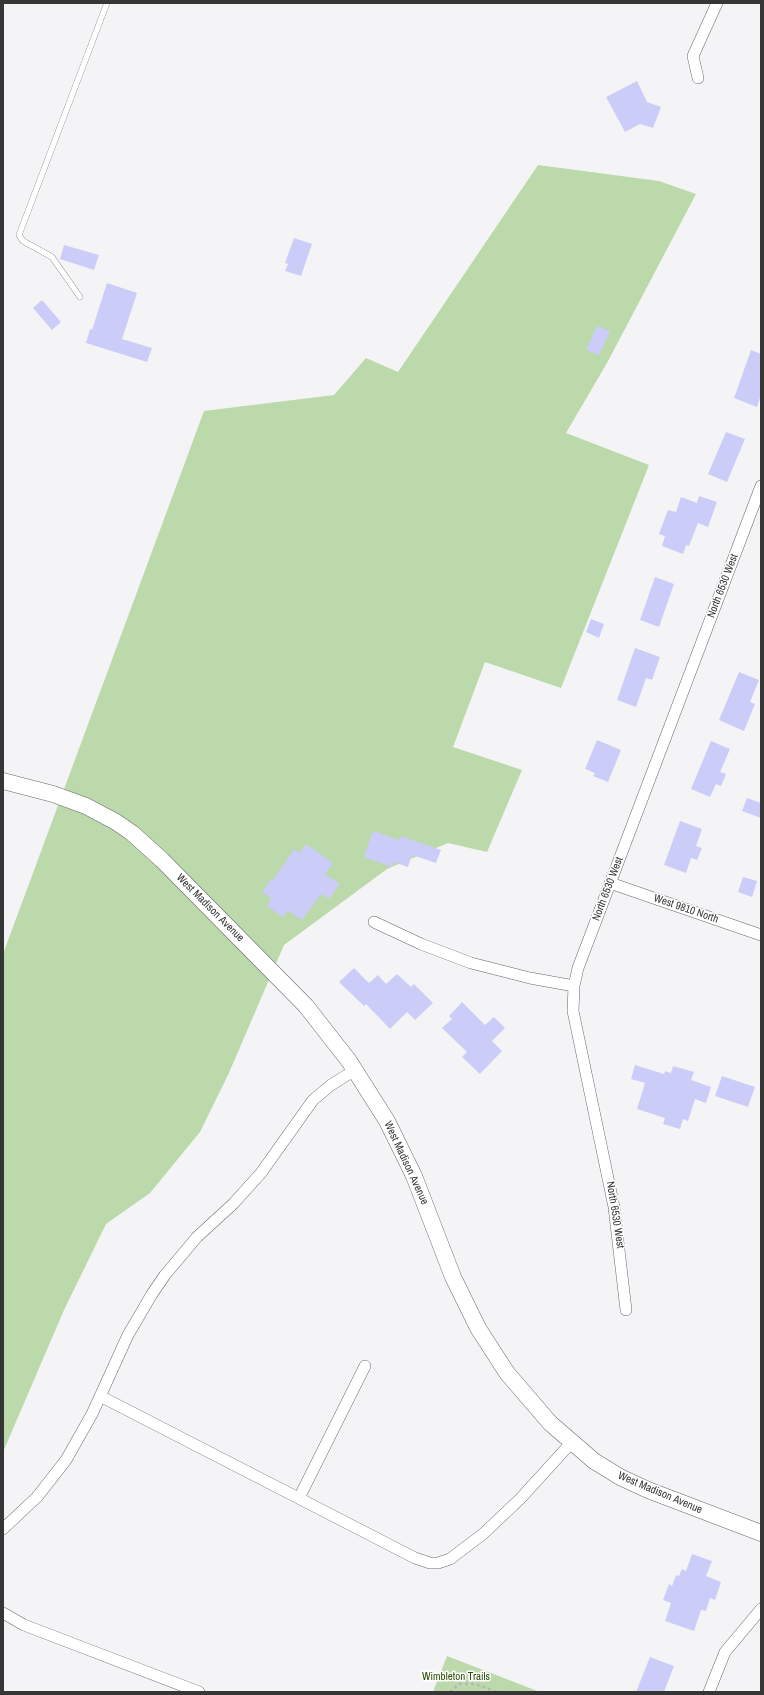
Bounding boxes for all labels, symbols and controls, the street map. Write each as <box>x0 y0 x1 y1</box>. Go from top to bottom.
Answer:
street label: North 6530 West <box>705 552 741 620</box>
street label: North 6530 West <box>590 855 626 923</box>
street label: West Madison Avenue <box>173 871 247 945</box>
street label: West 9810 North <box>652 892 720 926</box>
street label: West Madison Avenue <box>381 1119 431 1207</box>
street label: North 6530 West <box>603 1181 627 1249</box>
street label: West Madison Avenue <box>616 1469 704 1517</box>
park label: Wimbleton Trails <box>422 1670 490 1684</box>

